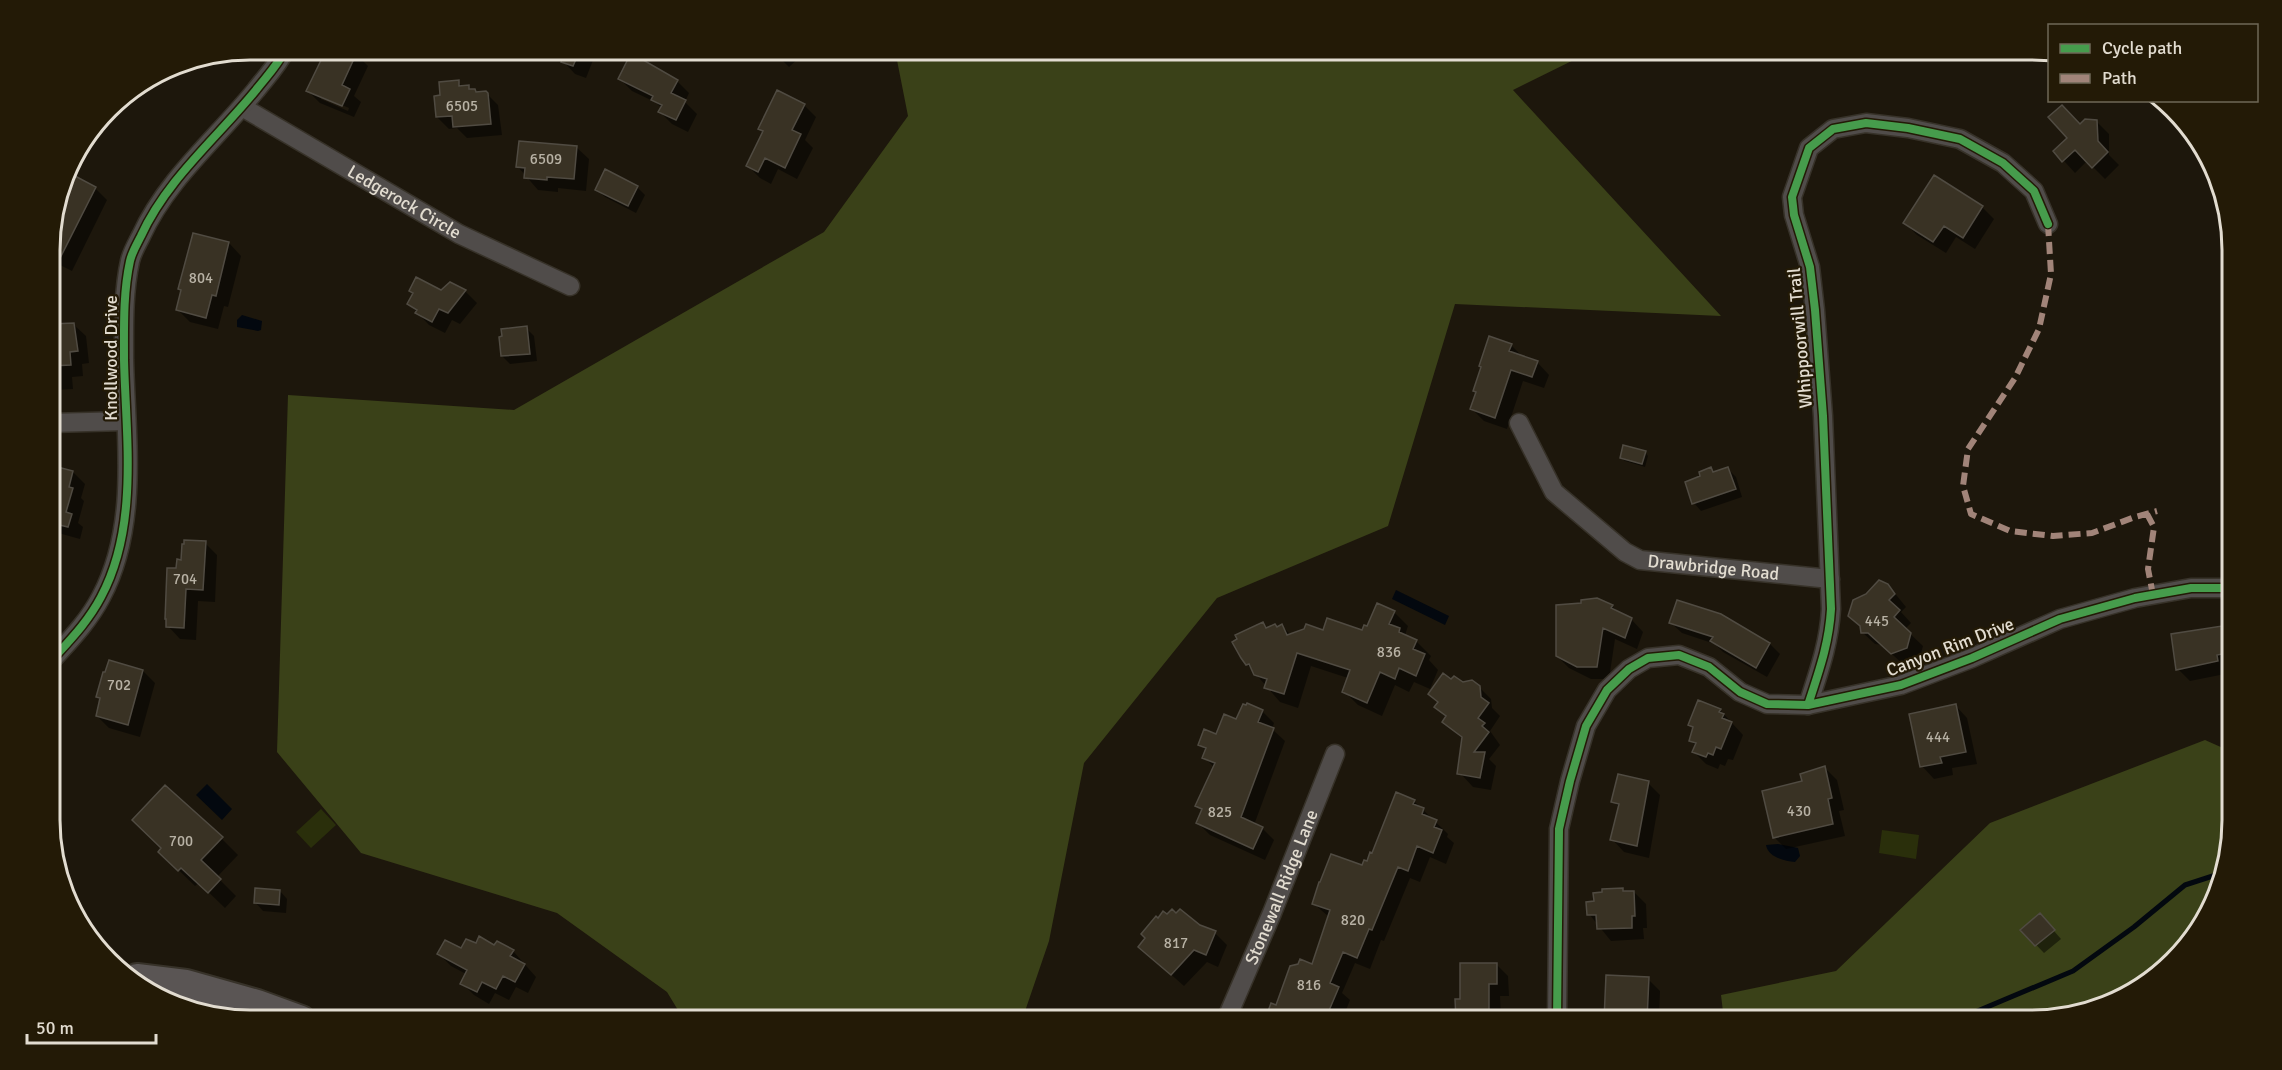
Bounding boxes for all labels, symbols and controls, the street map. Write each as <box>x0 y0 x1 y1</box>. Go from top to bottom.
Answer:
legend <box>2048 24 2258 102</box>
text: Cycle path <box>2102 37 2182 59</box>
text: Path <box>2102 67 2137 89</box>
house number: 6505 <box>446 97 478 115</box>
house number: 6509 <box>530 150 562 168</box>
street label: Ledgerock Circle <box>344 160 465 244</box>
street label: Whippoorwill Trail <box>1783 267 1817 409</box>
house number: 804 <box>189 269 213 287</box>
street label: Knollwood Drive <box>100 295 122 421</box>
street label: Drawbridge Road <box>1647 550 1780 585</box>
house number: 704 <box>173 570 197 588</box>
house number: 445 <box>1865 612 1889 630</box>
street label: Canyon Rim Drive <box>1883 613 2017 681</box>
house number: 836 <box>1377 643 1401 661</box>
house number: 702 <box>107 676 131 694</box>
house number: 444 <box>1926 728 1950 746</box>
house number: 430 <box>1787 802 1811 820</box>
house number: 825 <box>1208 803 1232 821</box>
street label: Stonewall Ridge Lane <box>1240 806 1323 968</box>
house number: 700 <box>169 832 193 850</box>
house number: 820 <box>1341 911 1365 929</box>
house number: 817 <box>1164 934 1188 952</box>
house number: 816 <box>1297 976 1321 994</box>
scale bar <box>27 1007 156 1045</box>
text: 50 m <box>36 1017 74 1039</box>

